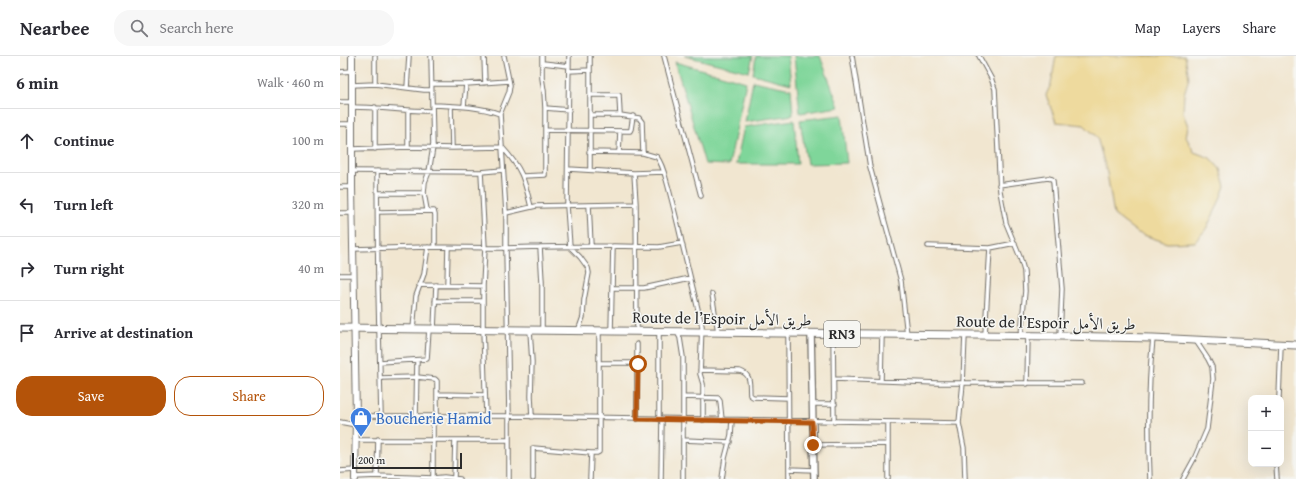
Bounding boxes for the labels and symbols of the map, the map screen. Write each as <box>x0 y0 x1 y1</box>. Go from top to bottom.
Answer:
street label: Route de l’Espoir طريق الأمل <box>632 304 812 332</box>
street label: Route de l’Espoir طريق الأمل <box>956 308 1136 336</box>
road number: RN3 <box>824 321 860 347</box>
route start <box>629 355 647 373</box>
shop icon: Boucherie Hamid <box>348 405 374 438</box>
place label: Boucherie Hamid <box>376 406 492 430</box>
route end <box>804 436 822 454</box>
scale bar <box>352 451 462 470</box>

